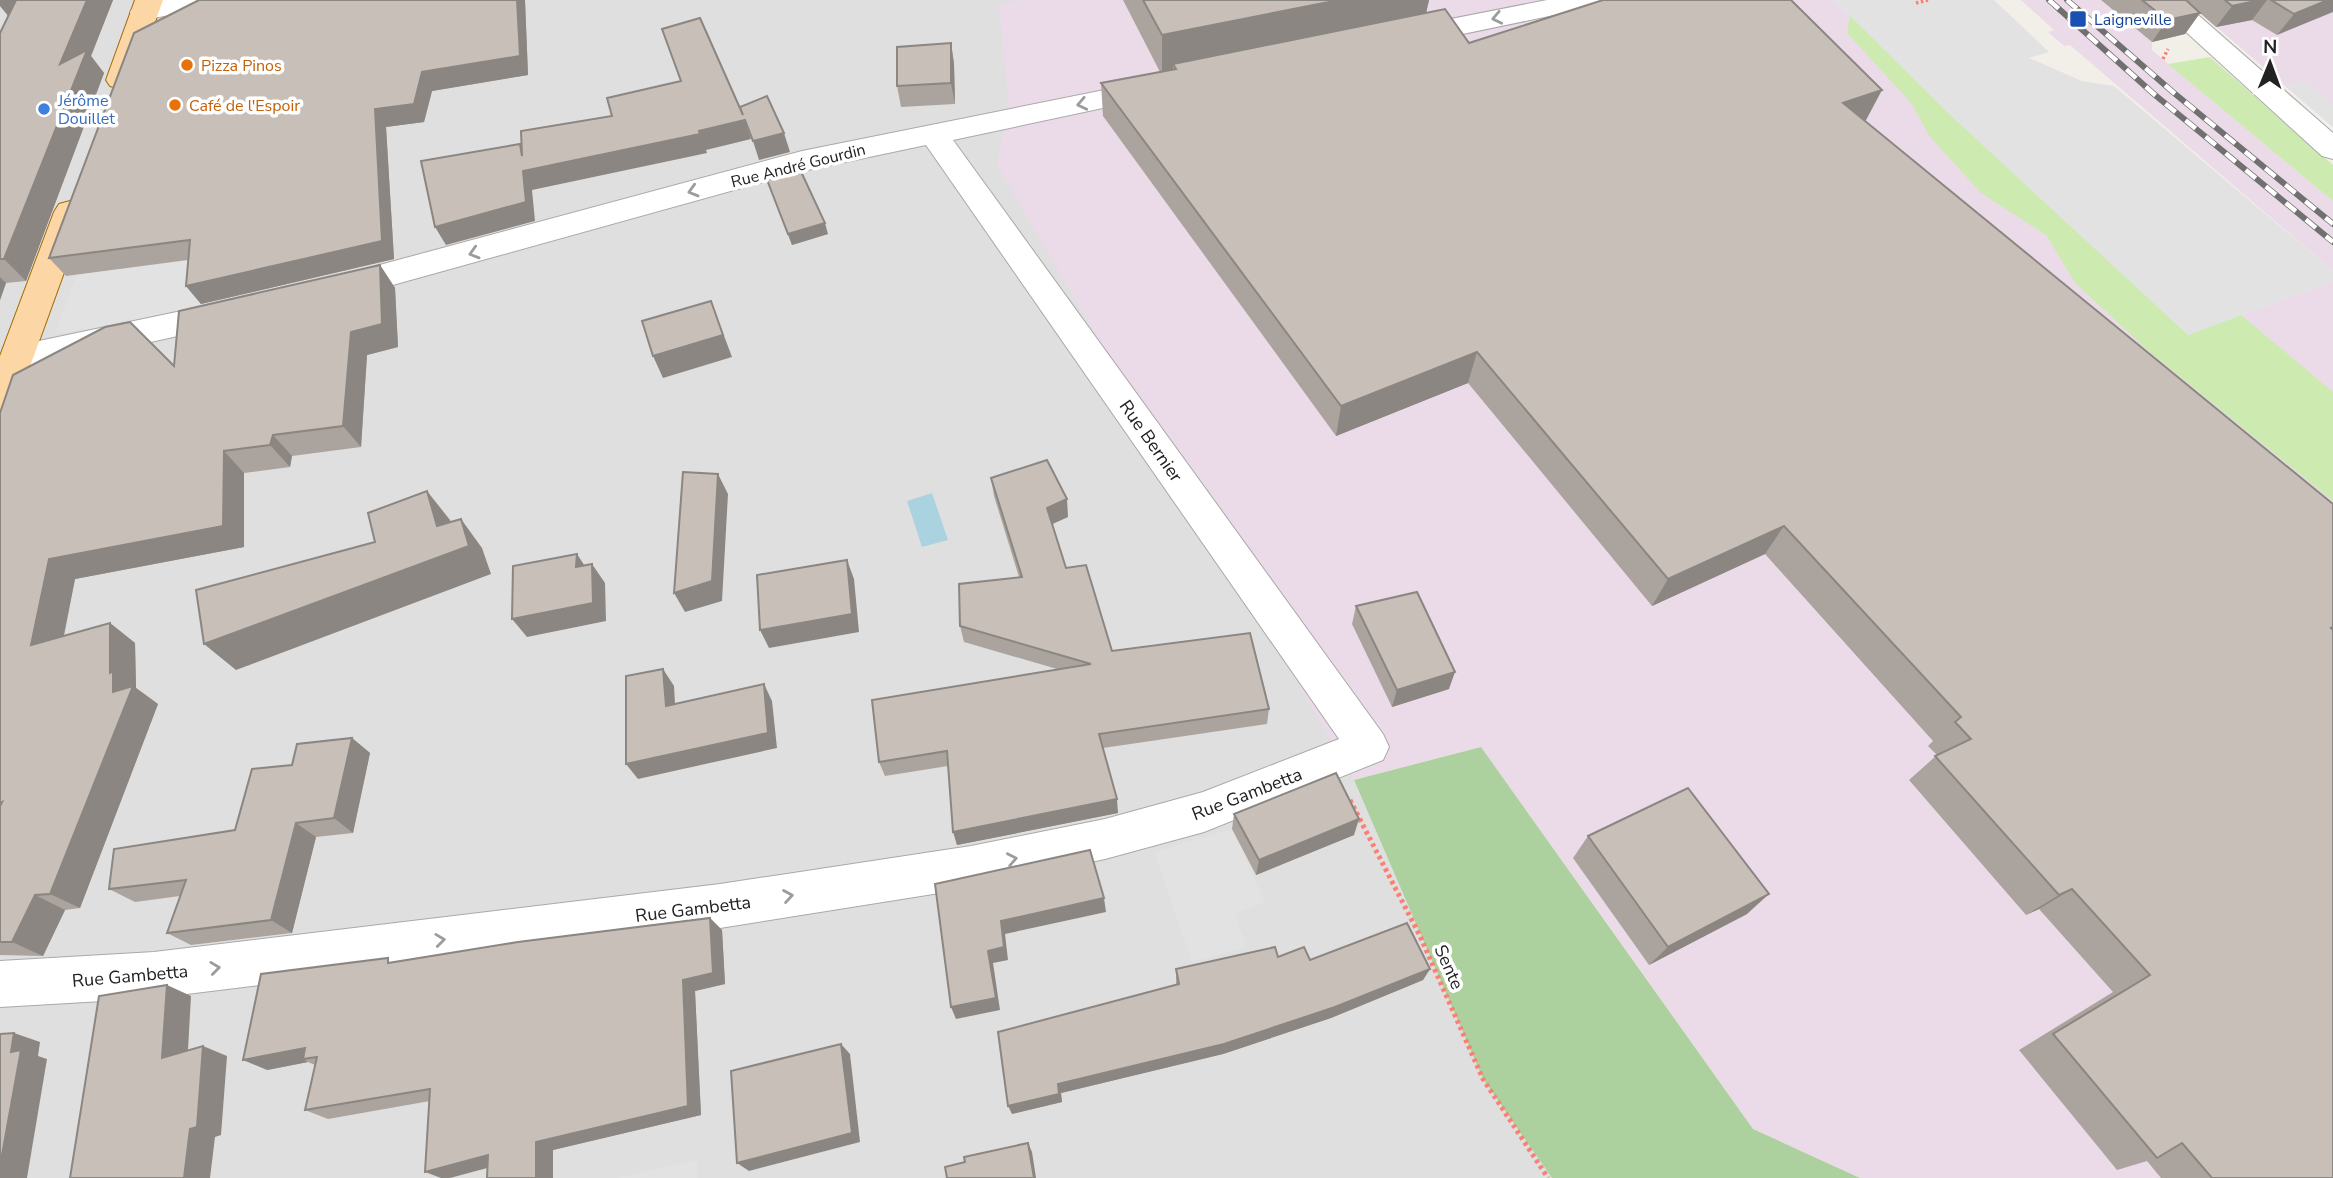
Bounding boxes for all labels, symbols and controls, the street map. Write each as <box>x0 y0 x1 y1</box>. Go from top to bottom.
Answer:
marker: Laigneville <box>2068 9 2088 29</box>
place label: Laigneville <box>2094 9 2172 31</box>
one-way arrow <box>1491 10 1503 25</box>
north arrow <box>2235 28 2305 98</box>
text: N <box>2263 34 2278 60</box>
place label: Pizza Pinos <box>201 55 282 77</box>
marker: Pizza Pinos <box>179 57 195 73</box>
place label: Jérôme Douillet <box>57 90 115 130</box>
place label: Café de l'Espoir <box>189 95 300 117</box>
one-way arrow <box>1076 96 1088 111</box>
marker: Café de l'Espoir <box>167 97 183 113</box>
marker: Jérôme Douillet <box>36 101 52 117</box>
street label: Rue André Gourdin <box>729 139 868 193</box>
one-way arrow <box>687 183 699 198</box>
one-way arrow <box>468 244 480 259</box>
street label: Rue Bernier <box>1114 395 1188 487</box>
street label: Rue Gambetta <box>1188 762 1306 826</box>
one-way arrow <box>1006 852 1018 867</box>
one-way arrow <box>782 889 793 904</box>
street label: Rue Gambetta <box>634 890 752 928</box>
one-way arrow <box>434 933 446 948</box>
street label: Sente <box>1429 941 1469 993</box>
street label: Rue Gambetta <box>71 959 189 993</box>
one-way arrow <box>209 960 220 975</box>

